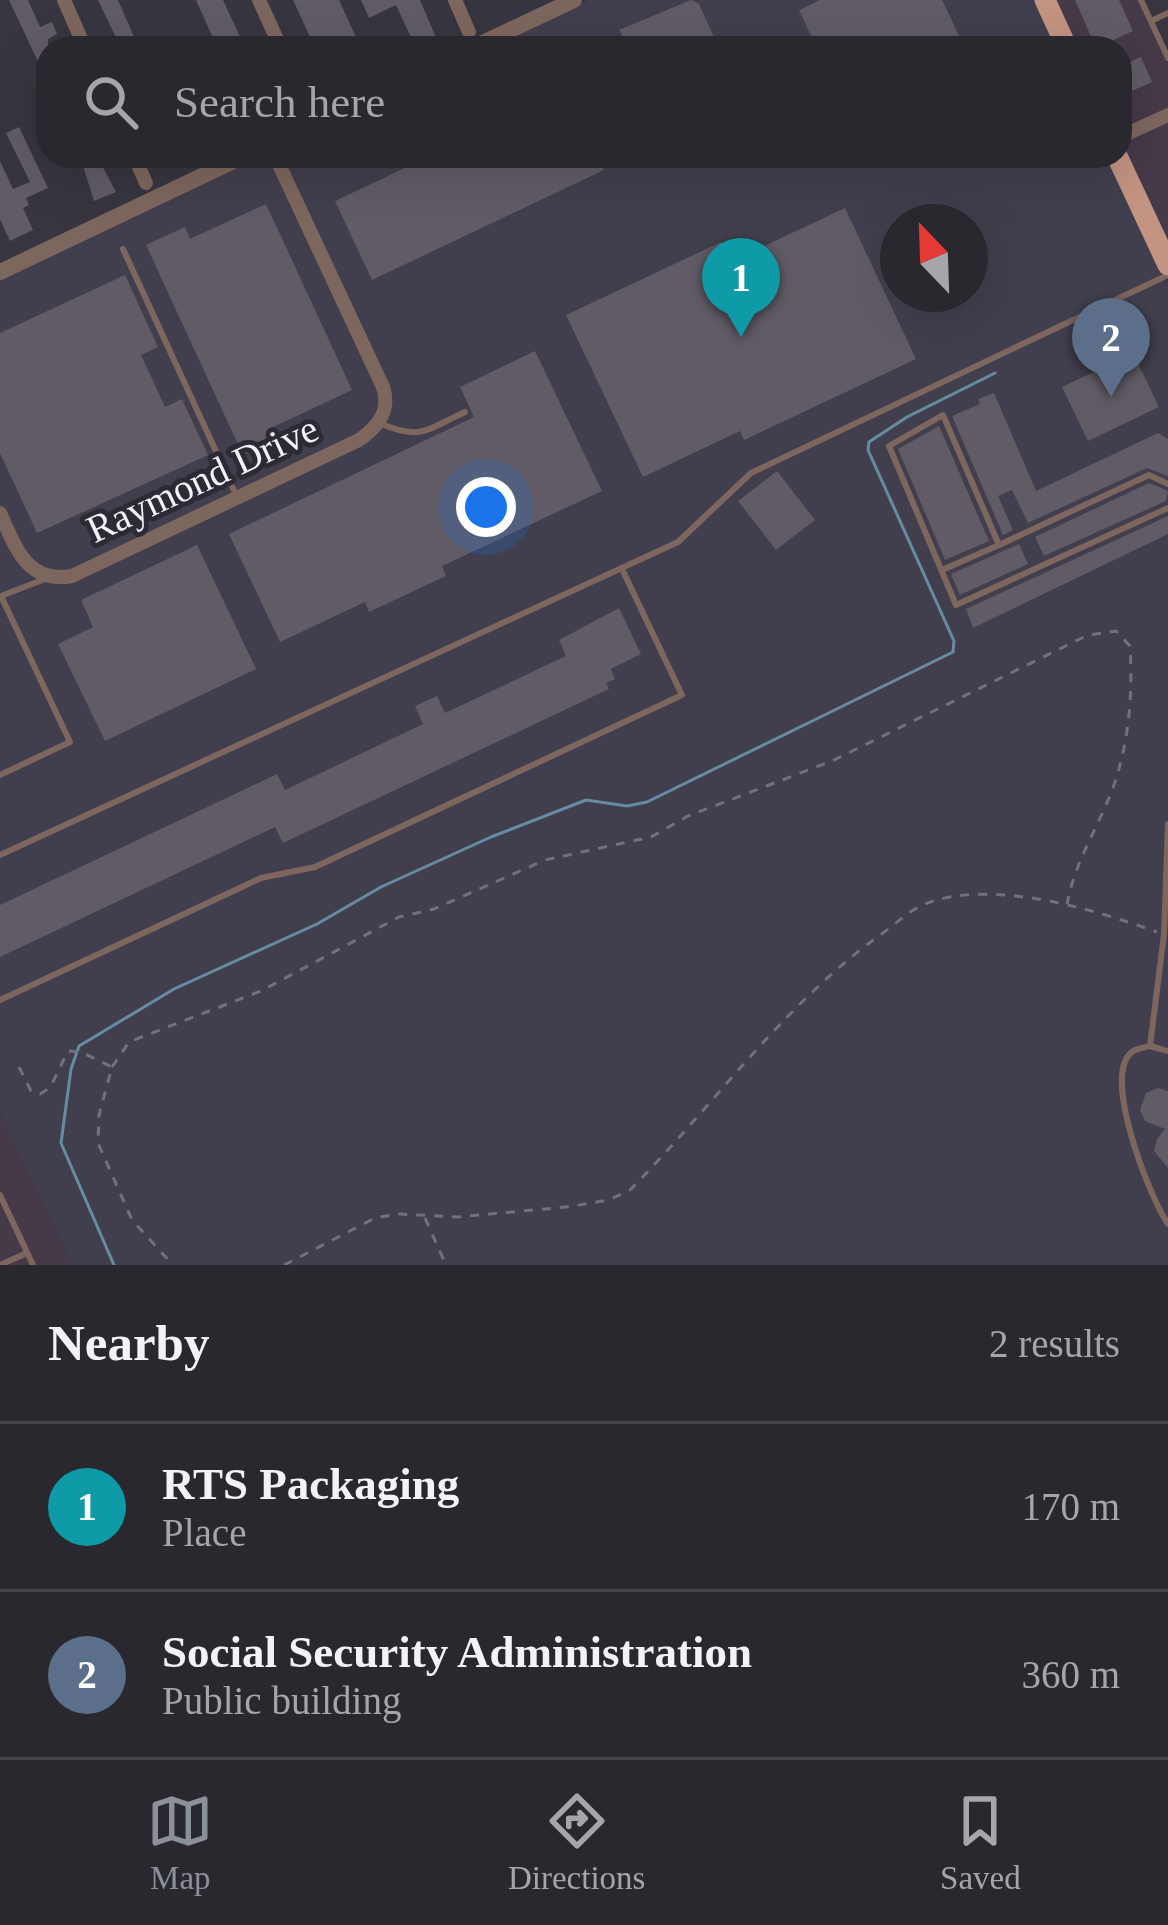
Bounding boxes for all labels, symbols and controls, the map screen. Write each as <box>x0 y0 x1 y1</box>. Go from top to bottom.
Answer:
search box <box>36 36 1132 168</box>
icon: search <box>78 69 144 135</box>
text: Search here <box>174 77 385 127</box>
north arrow <box>880 204 988 312</box>
pin: 1 <box>702 238 780 337</box>
pin: 2 <box>1072 298 1150 397</box>
street label: Raymond Drive <box>80 406 325 552</box>
your location <box>456 477 516 537</box>
text: Nearby <box>48 1315 209 1371</box>
text: 2 results <box>989 1322 1120 1365</box>
text: RTS Packaging <box>162 1459 459 1509</box>
text: 1 <box>77 1485 97 1528</box>
text: 170 m <box>1021 1485 1120 1528</box>
text: Place <box>162 1511 246 1554</box>
text: Social Security Administration <box>162 1627 752 1677</box>
text: 2 <box>77 1653 97 1696</box>
text: 360 m <box>1021 1653 1120 1696</box>
text: Public building <box>162 1679 401 1722</box>
tab: Map <box>147 1788 213 1897</box>
tab: Directions <box>508 1788 645 1897</box>
tab: Saved <box>940 1788 1021 1897</box>

